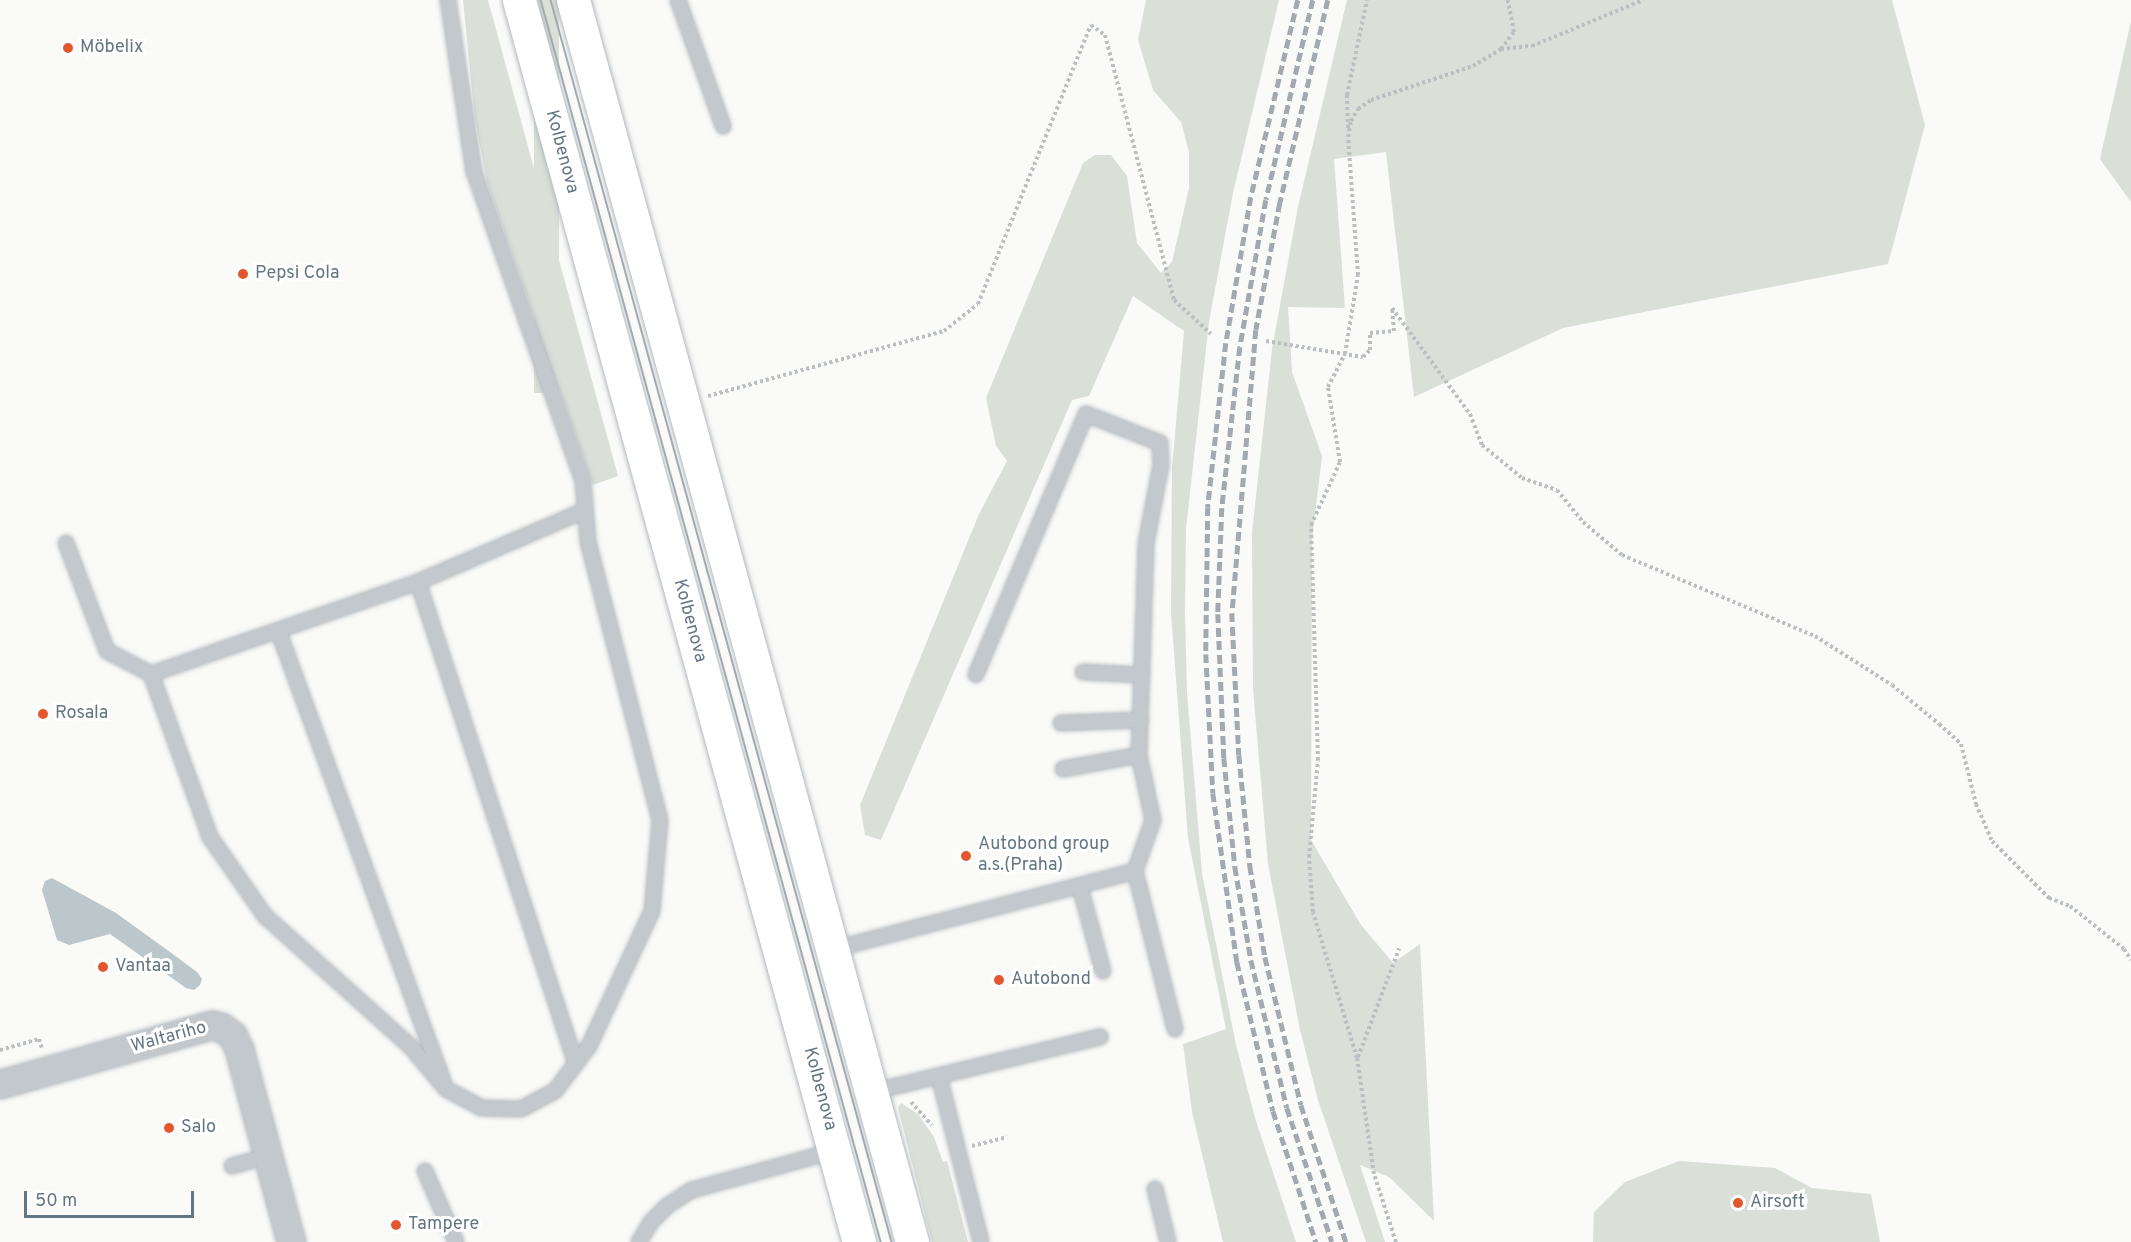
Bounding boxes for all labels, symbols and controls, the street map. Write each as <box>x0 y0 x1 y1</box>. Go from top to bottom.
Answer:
place label: Möbelix <box>80 37 143 59</box>
marker: Möbelix <box>61 41 75 55</box>
street label: Kolbenova <box>540 108 582 196</box>
place label: Pepsi Cola <box>255 263 339 285</box>
marker: Pepsi Cola <box>236 267 250 281</box>
street label: Kolbenova <box>668 577 710 665</box>
place label: Rosala <box>55 703 108 725</box>
marker: Rosala <box>36 707 50 721</box>
place label: Autobond group a.s.(Praha) <box>978 835 1109 878</box>
marker: Autobond group a.s.(Praha) <box>959 849 973 863</box>
place label: Vantaa <box>115 956 171 978</box>
marker: Vantaa <box>96 960 110 974</box>
place label: Autobond <box>1011 969 1091 991</box>
marker: Autobond <box>992 973 1006 987</box>
street label: Waltariho <box>129 1018 209 1058</box>
street label: Kolbenova <box>798 1045 840 1133</box>
place label: Salo <box>181 1117 216 1139</box>
marker: Salo <box>162 1121 176 1135</box>
scale bar <box>27 1179 196 1217</box>
text: 50 m <box>35 1190 77 1213</box>
place label: Airsoft <box>1750 1192 1805 1214</box>
marker: Airsoft <box>1731 1196 1745 1210</box>
place label: Tampere <box>408 1214 479 1236</box>
marker: Tampere <box>389 1218 403 1232</box>

